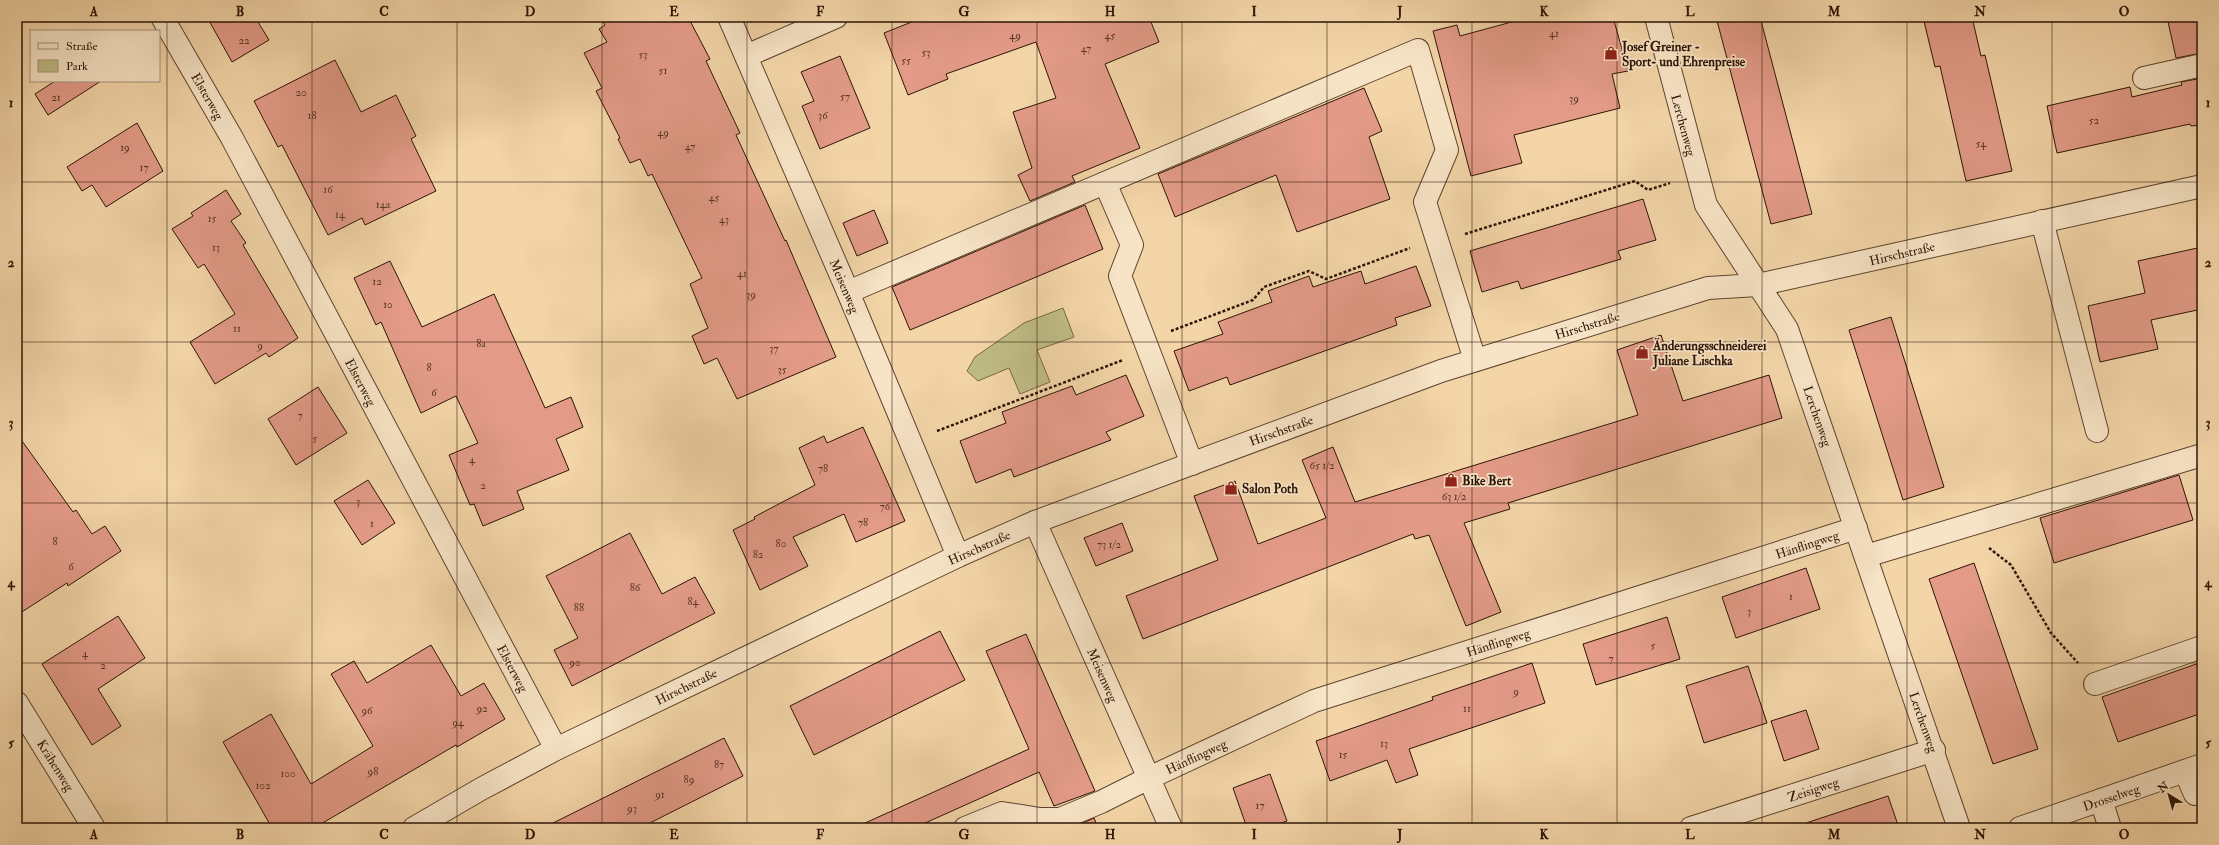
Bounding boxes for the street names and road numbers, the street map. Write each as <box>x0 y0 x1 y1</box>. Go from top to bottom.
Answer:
street label: Elsterweg <box>187 70 227 123</box>
street label: Lerchenweg <box>1667 93 1699 159</box>
street label: Hirschstraße <box>1868 239 1937 269</box>
street label: Meisenweg <box>825 257 863 317</box>
street label: Hirschstraße <box>1553 308 1622 343</box>
street label: Elsterweg <box>341 356 380 409</box>
street label: Lerchenweg <box>1799 384 1835 449</box>
street label: Hirschstraße <box>1247 412 1316 450</box>
street label: Hirschstraße <box>946 527 1014 569</box>
street label: Hänflingweg <box>1774 527 1842 563</box>
street label: Hänflingweg <box>1465 625 1533 661</box>
street label: Elsterweg <box>493 642 532 695</box>
street label: Meisenweg <box>1083 646 1121 705</box>
street label: Hirschstraße <box>653 665 720 709</box>
street label: Lerchenweg <box>1905 690 1941 755</box>
street label: Hänflingweg <box>1163 736 1230 778</box>
street label: Krähenweg <box>33 737 78 795</box>
street label: Zeisigweg <box>1786 774 1841 806</box>
street label: Drosselweg <box>2081 781 2142 815</box>

